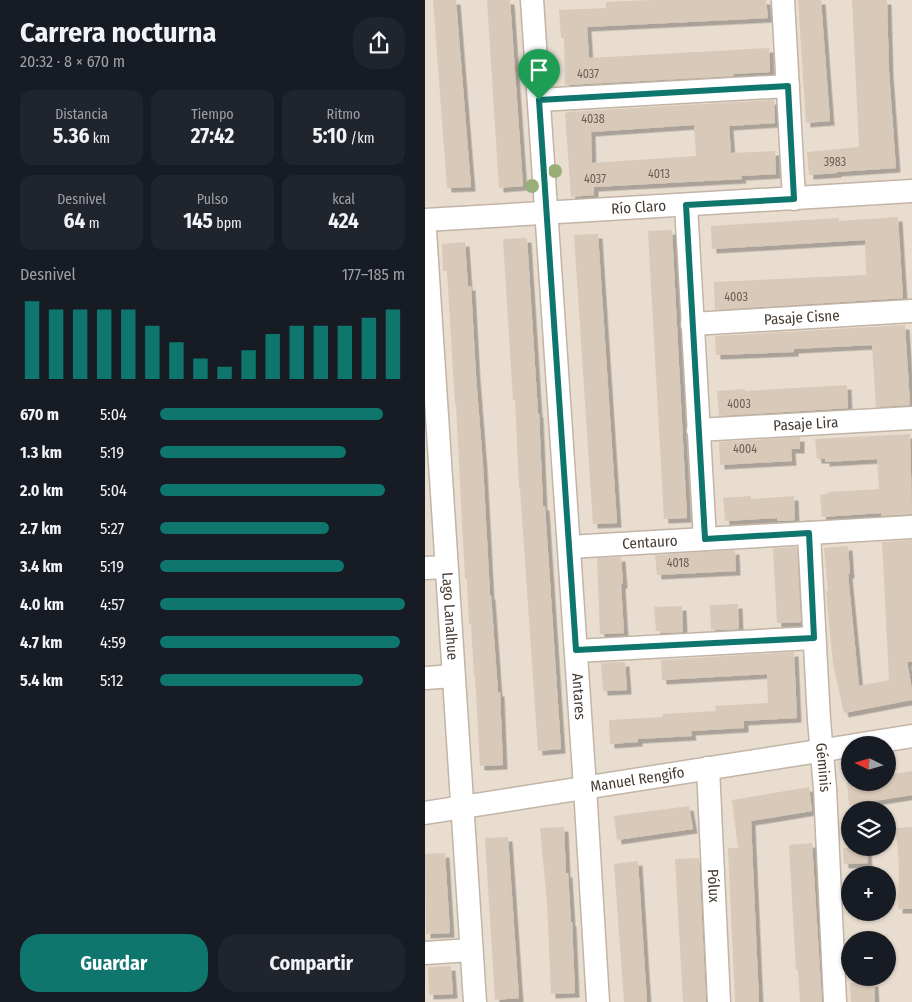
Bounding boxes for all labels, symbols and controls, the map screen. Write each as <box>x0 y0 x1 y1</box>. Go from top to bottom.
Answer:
text: Carrera nocturna <box>20 16 216 49</box>
button: share <box>353 17 405 69</box>
pin <box>518 49 560 100</box>
text: 20:32 · 8 × 670 m <box>20 52 125 71</box>
icon: arrive <box>525 56 553 84</box>
house number: 4037 <box>577 67 599 81</box>
text: Distancia <box>55 106 108 123</box>
text: Tiempo <box>191 106 234 123</box>
text: Ritmo <box>327 106 360 123</box>
house number: 4038 <box>581 112 605 126</box>
text: 5.36 <box>53 123 89 149</box>
text: 27:42 <box>191 123 234 149</box>
text: 5:10 <box>313 123 347 149</box>
text: km <box>89 130 110 147</box>
text: /km <box>347 130 374 147</box>
house number: 3983 <box>824 155 846 169</box>
house number: 4013 <box>648 167 670 181</box>
house number: 4037 <box>584 172 606 186</box>
text: Desnivel <box>57 191 106 208</box>
text: Pulso <box>197 191 228 208</box>
text: kcal <box>332 191 355 208</box>
street label: Río Claro <box>611 197 667 218</box>
text: 64 <box>64 208 85 234</box>
text: 145 <box>183 208 213 234</box>
text: 424 <box>328 208 359 234</box>
text: m <box>85 215 99 232</box>
text: bpm <box>213 215 242 232</box>
text: Desnivel <box>20 265 76 284</box>
text: 177–185 m <box>342 265 405 284</box>
house number: 4003 <box>724 290 748 304</box>
street label: Pasaje Cisne <box>763 306 840 329</box>
house number: 4003 <box>727 397 751 411</box>
text: 670 m <box>20 405 59 424</box>
text: 5:04 <box>100 405 127 424</box>
street label: Pasaje Lira <box>773 413 839 435</box>
house number: 4004 <box>733 442 757 456</box>
text: 1.3 km <box>20 443 62 462</box>
text: 5:19 <box>100 443 124 462</box>
text: 2.0 km <box>20 481 63 500</box>
text: 5:04 <box>100 481 127 500</box>
text: 2.7 km <box>20 519 62 538</box>
text: 5:27 <box>100 519 124 538</box>
street label: Centauro <box>622 532 678 553</box>
house number: 4018 <box>667 556 689 570</box>
text: 3.4 km <box>20 557 63 576</box>
text: 5:19 <box>100 557 124 576</box>
street label: Lago Lanalhue <box>438 572 462 661</box>
text: 4.0 km <box>20 595 64 614</box>
text: 4:57 <box>100 595 125 614</box>
text: 4.7 km <box>20 633 62 652</box>
text: 4:59 <box>100 633 126 652</box>
text: 5.4 km <box>20 671 63 690</box>
text: 5:12 <box>100 671 123 690</box>
street label: Antares <box>568 673 589 720</box>
north arrow <box>841 736 896 791</box>
map controls <box>841 736 896 986</box>
street label: Géminis <box>812 742 834 793</box>
street label: Manuel Rengifo <box>589 763 686 796</box>
button: layers <box>841 801 896 856</box>
button: + <box>841 866 896 921</box>
street label: Pólux <box>704 869 723 904</box>
button: − <box>841 931 896 986</box>
button: Guardar <box>20 934 208 992</box>
button: Compartir <box>218 934 405 992</box>

